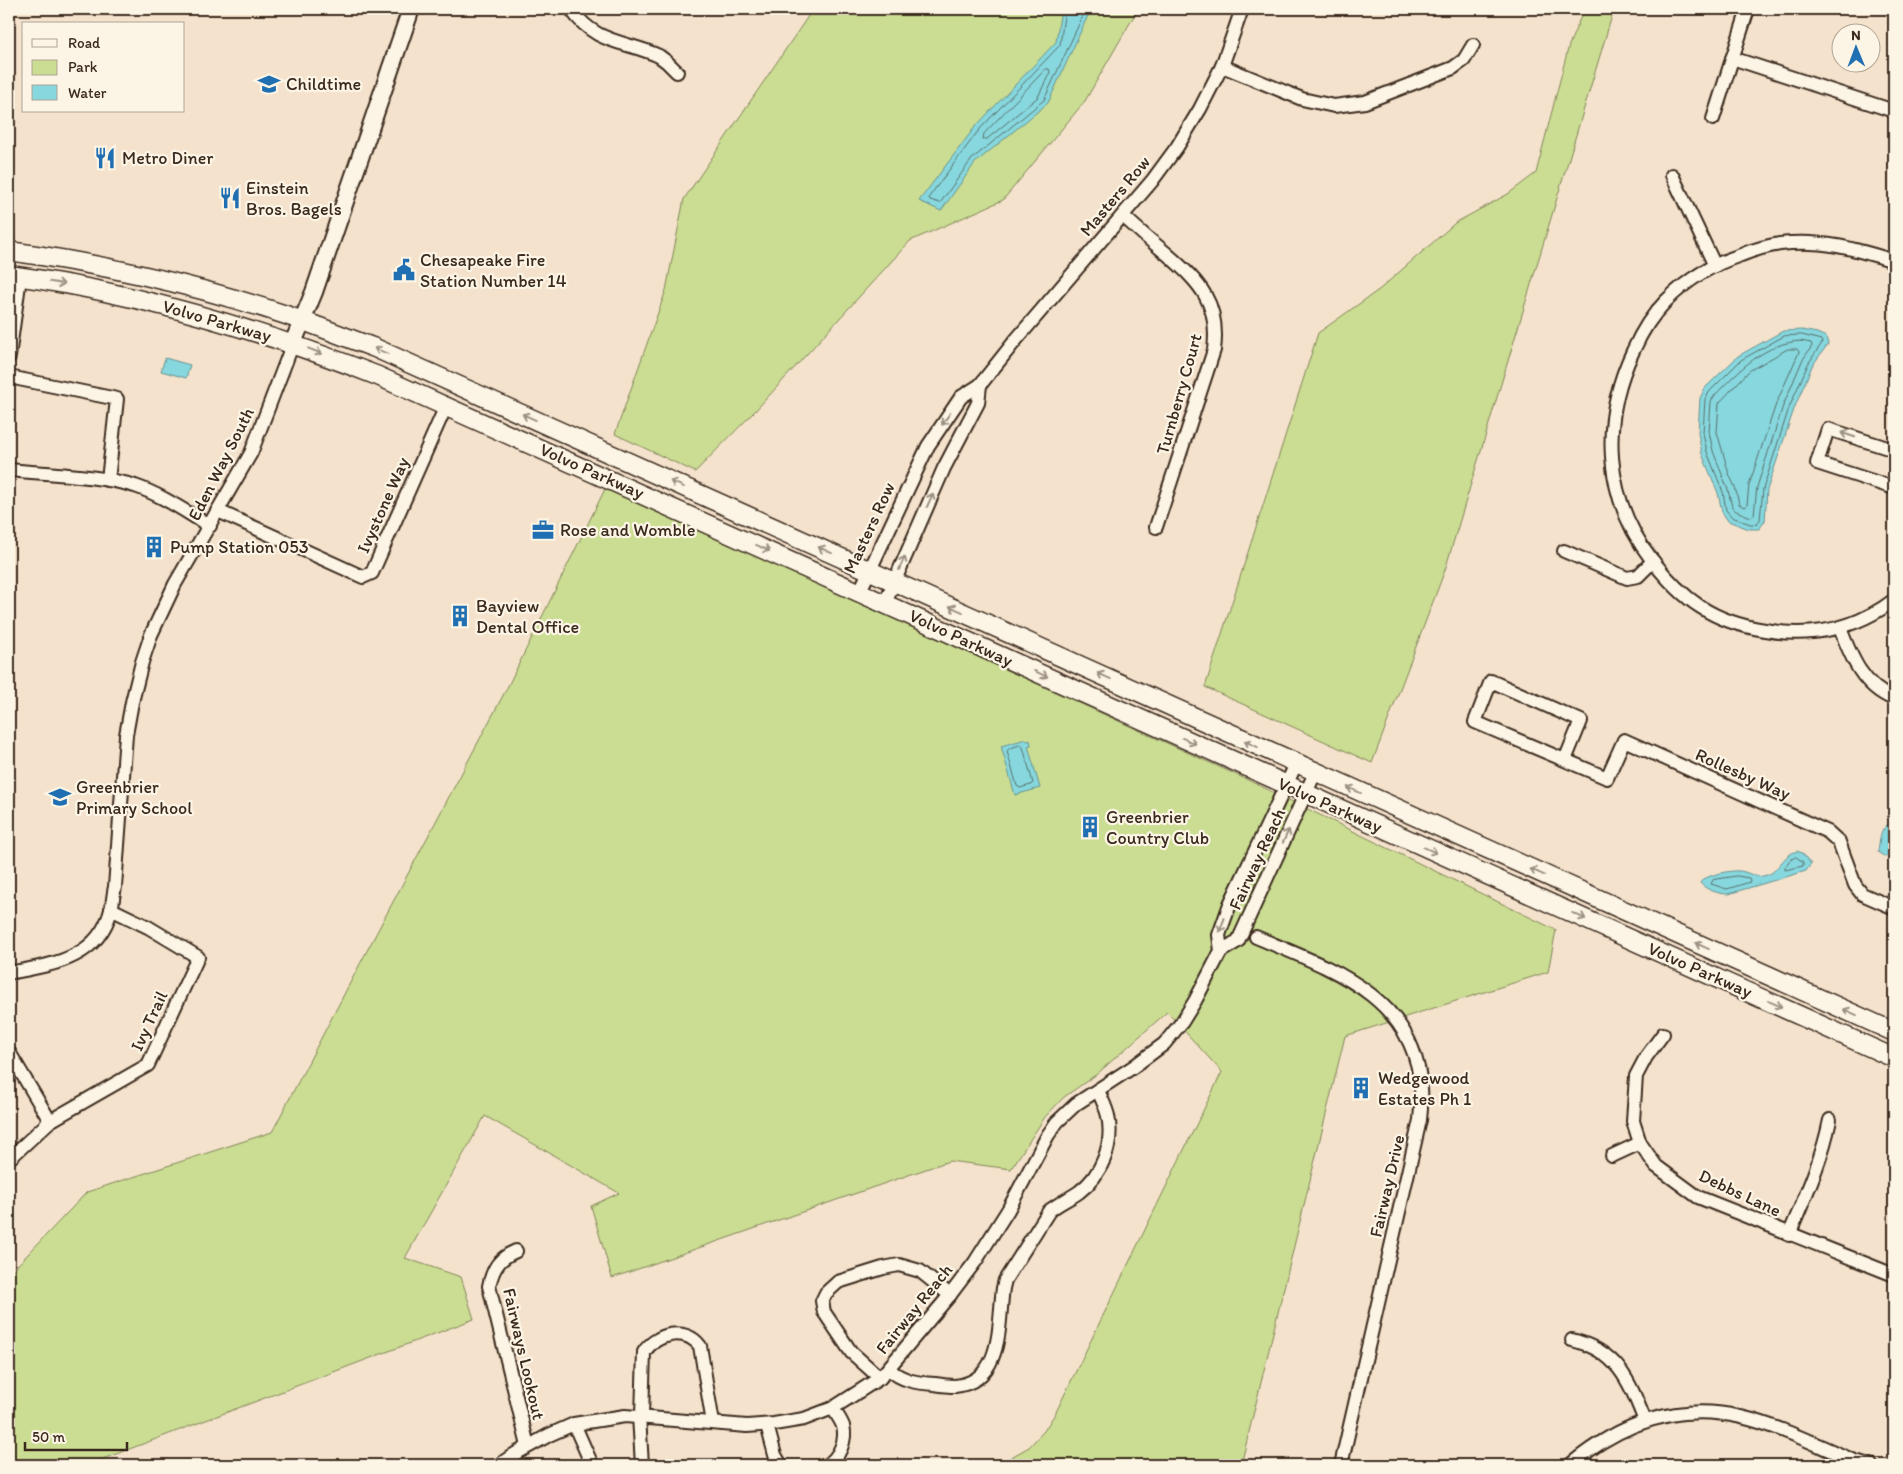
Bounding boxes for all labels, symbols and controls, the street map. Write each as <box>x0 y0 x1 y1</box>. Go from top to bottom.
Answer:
legend <box>22 22 185 112</box>
north arrow <box>1830 22 1880 72</box>
text: N <box>1851 27 1861 44</box>
text: Road <box>68 34 101 52</box>
text: Park <box>68 58 98 76</box>
school or university icon: Childtime <box>256 71 282 97</box>
place label: Childtime <box>286 73 361 95</box>
text: Water <box>68 84 107 102</box>
restaurant icon: Metro Diner <box>92 145 118 171</box>
place label: Metro Diner <box>122 147 214 169</box>
street label: Masters Row <box>1075 151 1155 241</box>
place label: Einstein Bros. Bagels <box>246 177 342 220</box>
restaurant icon: Einstein Bros. Bagels <box>217 185 243 211</box>
place label: Chesapeake Fire Station Number 14 <box>420 249 567 292</box>
public building icon: Chesapeake Fire Station Number 14 <box>391 257 417 283</box>
one-way arrow <box>49 278 65 288</box>
street label: Volvo Parkway <box>160 295 274 347</box>
street label: Turnberry Court <box>1151 331 1207 457</box>
one-way arrow <box>373 345 388 354</box>
one-way arrow <box>307 347 322 356</box>
street label: Eden Way South <box>183 404 259 524</box>
one-way arrow <box>522 411 537 421</box>
one-way arrow <box>941 411 951 425</box>
one-way arrow <box>1840 429 1856 439</box>
street label: Volvo Parkway <box>536 438 648 504</box>
street label: Ivystone Way <box>352 453 414 557</box>
one-way arrow <box>670 478 685 488</box>
street label: Masters Row <box>838 479 900 577</box>
one-way arrow <box>925 493 935 508</box>
office icon: Rose and Womble <box>530 517 556 543</box>
place label: Rose and Womble <box>560 519 696 541</box>
building icon: Pump Station 053 <box>141 534 167 560</box>
place label: Pump Station 053 <box>170 536 309 558</box>
one-way arrow <box>755 543 770 553</box>
one-way arrow <box>818 545 833 555</box>
one-way arrow <box>898 556 908 571</box>
place label: Bayview Dental Office <box>476 595 579 638</box>
building icon: Bayview Dental Office <box>447 603 473 629</box>
street label: Volvo Parkway <box>906 604 1017 672</box>
one-way arrow <box>949 604 964 613</box>
one-way arrow <box>1033 670 1048 679</box>
one-way arrow <box>1097 670 1112 680</box>
one-way arrow <box>1181 737 1196 746</box>
one-way arrow <box>1244 738 1259 748</box>
street label: Rollesby Way <box>1692 743 1794 805</box>
street label: Volvo Parkway <box>1274 772 1386 838</box>
place label: Greenbrier Primary School <box>76 776 192 819</box>
school or university icon: Greenbrier Primary School <box>47 784 73 810</box>
one-way arrow <box>1347 785 1362 795</box>
street label: Fairway Reach <box>1224 805 1290 913</box>
place label: Greenbrier Country Club <box>1106 806 1209 849</box>
building icon: Greenbrier Country Club <box>1077 814 1103 840</box>
one-way arrow <box>1282 829 1292 844</box>
one-way arrow <box>1422 845 1437 855</box>
one-way arrow <box>1530 867 1545 877</box>
one-way arrow <box>1571 912 1586 921</box>
one-way arrow <box>1217 917 1227 932</box>
street label: Volvo Parkway <box>1644 937 1756 1003</box>
one-way arrow <box>1695 940 1710 950</box>
street label: Ivy Trail <box>126 987 172 1055</box>
one-way arrow <box>1767 1000 1782 1009</box>
one-way arrow <box>1843 1007 1858 1017</box>
place label: Wedgewood Estates Ph 1 <box>1378 1067 1471 1110</box>
building icon: Wedgewood Estates Ph 1 <box>1348 1075 1374 1101</box>
street label: Fairway Drive <box>1365 1133 1409 1239</box>
street label: Debbs Lane <box>1695 1164 1785 1222</box>
street label: Fairway Reach <box>871 1259 957 1359</box>
street label: Fairways Lookout <box>498 1286 550 1422</box>
scale bar <box>25 1419 128 1451</box>
text: 50 m <box>32 1428 65 1446</box>

